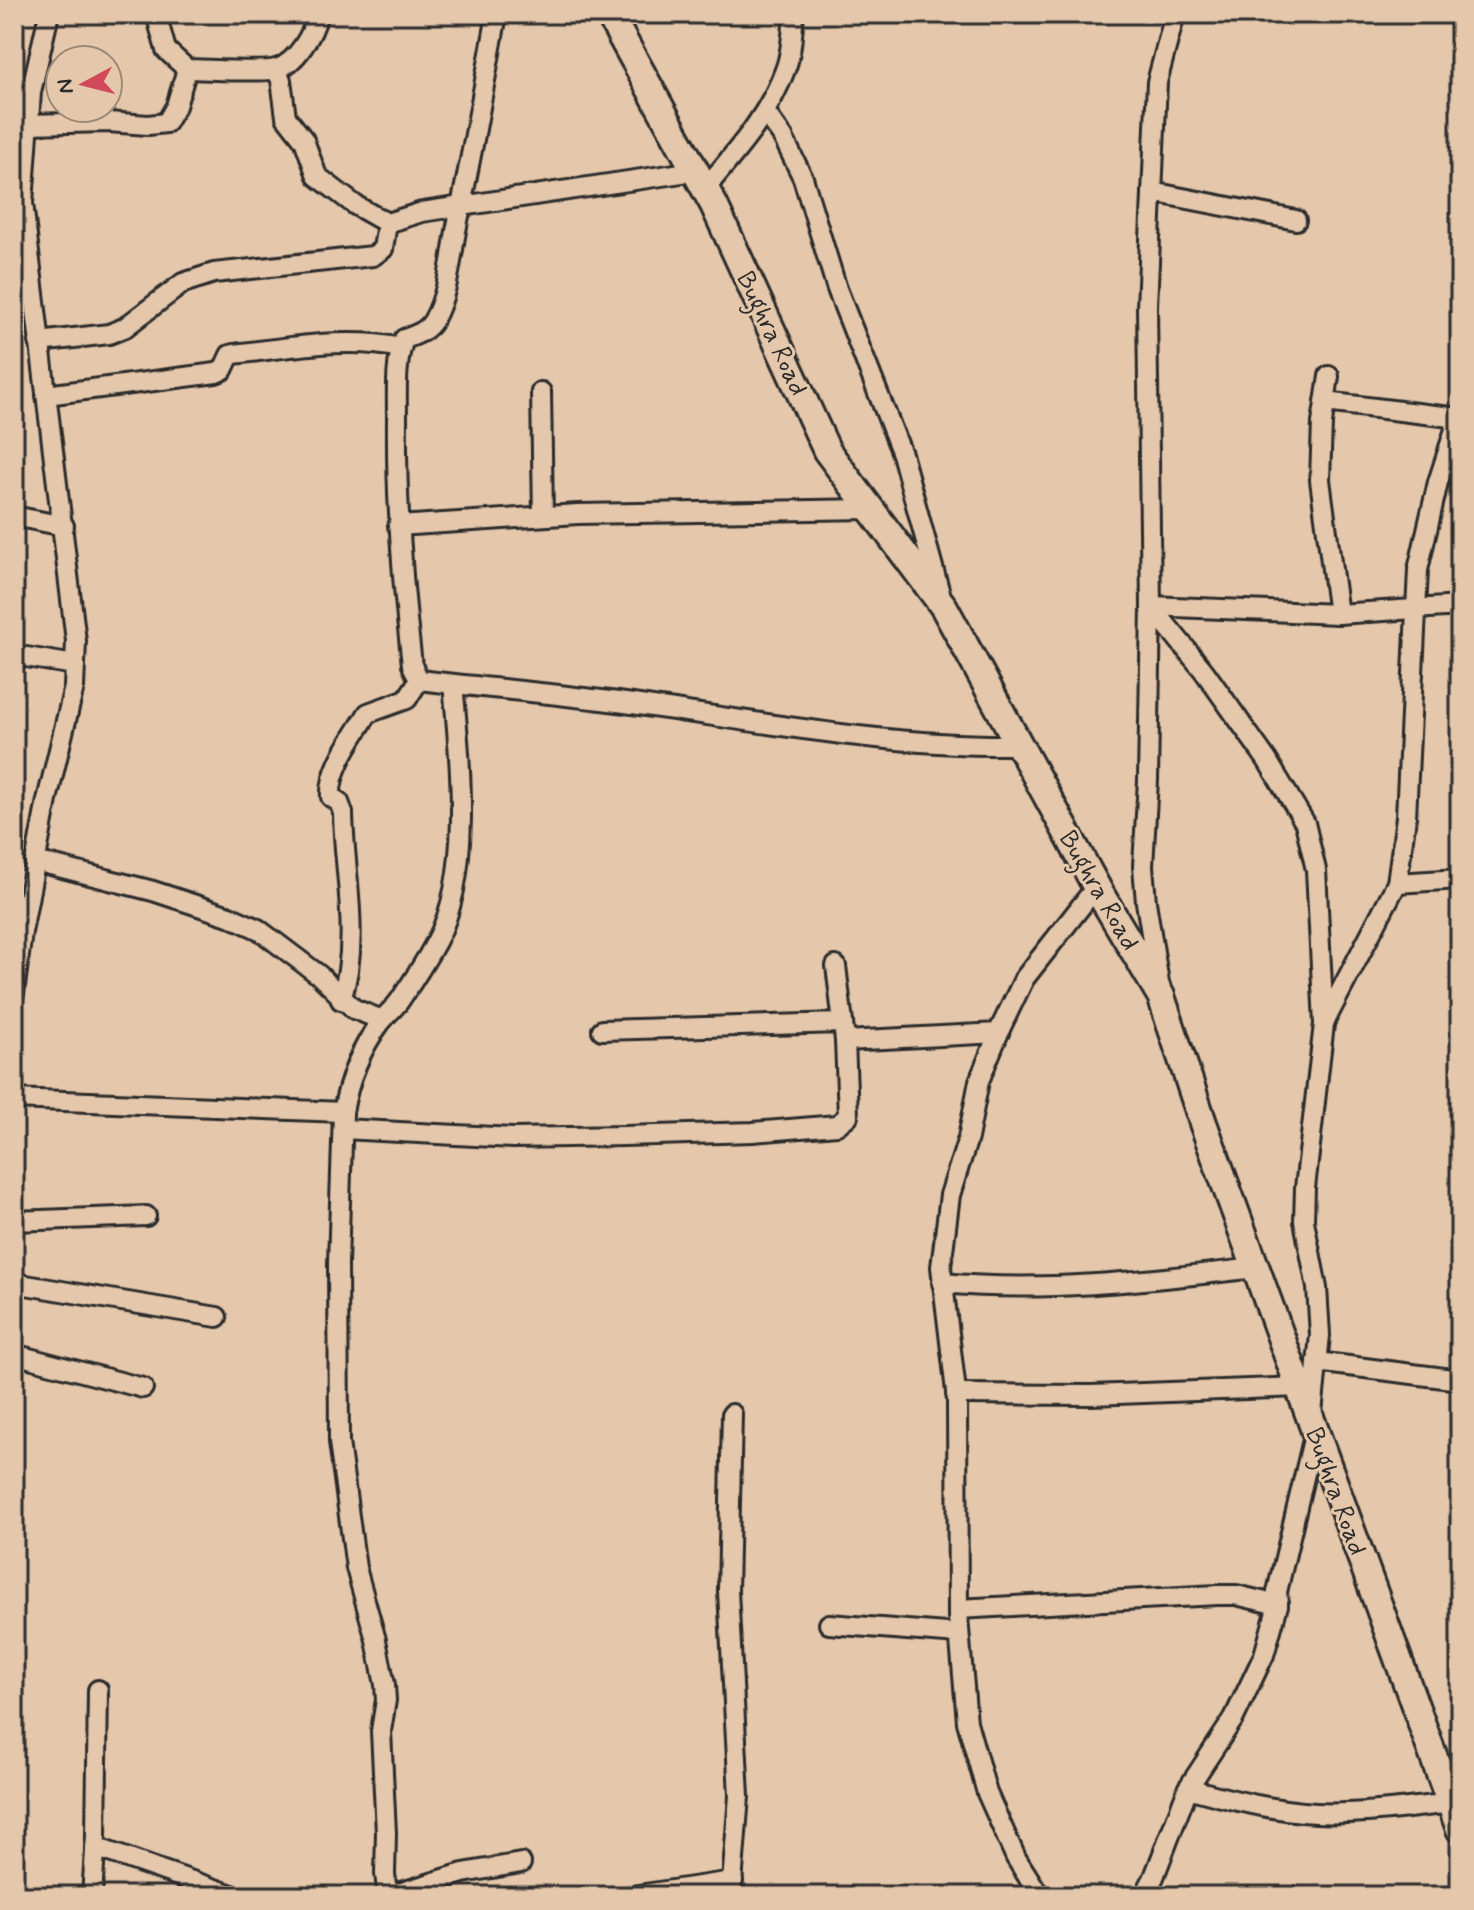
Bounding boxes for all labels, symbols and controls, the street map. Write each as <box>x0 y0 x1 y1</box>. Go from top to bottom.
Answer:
north arrow <box>44 44 124 124</box>
text: N <box>51 77 81 95</box>
street label: Bughra Road <box>725 266 815 403</box>
street label: Bughra Road <box>1048 825 1146 959</box>
street label: Bughra Road <box>1293 1423 1374 1561</box>

